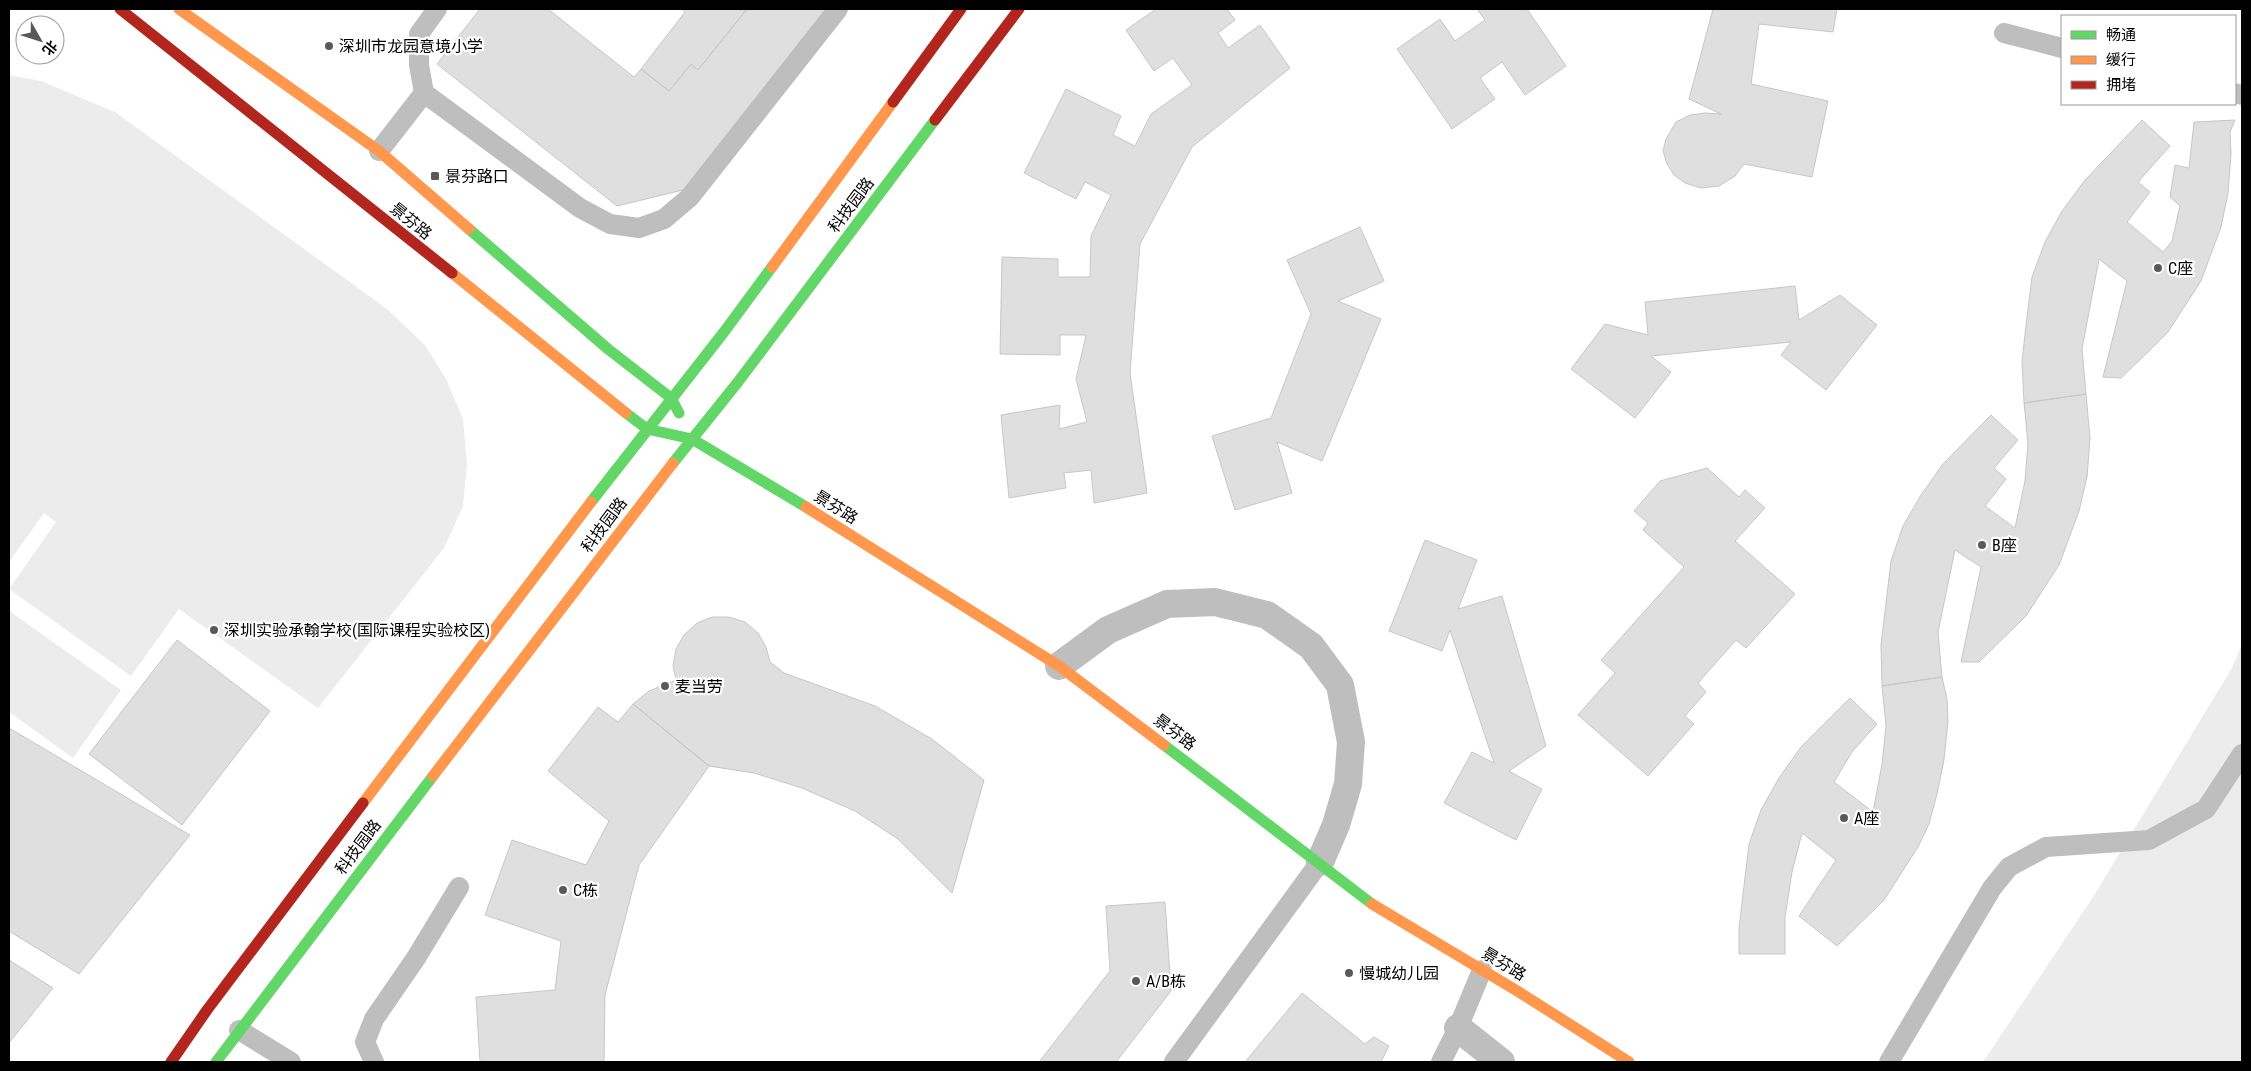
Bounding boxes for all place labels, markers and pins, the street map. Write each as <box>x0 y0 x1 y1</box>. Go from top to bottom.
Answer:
place label: 深圳市龙园意境小学 <box>339 37 483 56</box>
marker: 深圳市龙园意境小学 <box>323 40 335 52</box>
place label: 景芬路口 <box>445 167 509 186</box>
marker: 景芬路口 <box>429 170 441 182</box>
place label: C座 <box>2168 259 2193 278</box>
marker: C座 <box>2152 262 2164 274</box>
place label: B座 <box>1992 536 2017 555</box>
marker: B座 <box>1976 539 1988 551</box>
place label: 深圳实验承翰学校(国际课程实验校区) <box>224 621 490 640</box>
marker: 深圳实验承翰学校(国际课程实验校区) <box>208 624 220 636</box>
place label: 麦当劳 <box>675 677 723 696</box>
marker: 麦当劳 <box>659 680 671 692</box>
place label: A座 <box>1854 809 1879 828</box>
marker: A座 <box>1838 812 1850 824</box>
place label: C栋 <box>573 881 598 900</box>
marker: C栋 <box>557 884 569 896</box>
place label: 慢城幼儿园 <box>1359 964 1439 983</box>
marker: 慢城幼儿园 <box>1343 967 1355 979</box>
place label: A/B栋 <box>1146 972 1186 991</box>
marker: A/B栋 <box>1130 975 1142 987</box>

